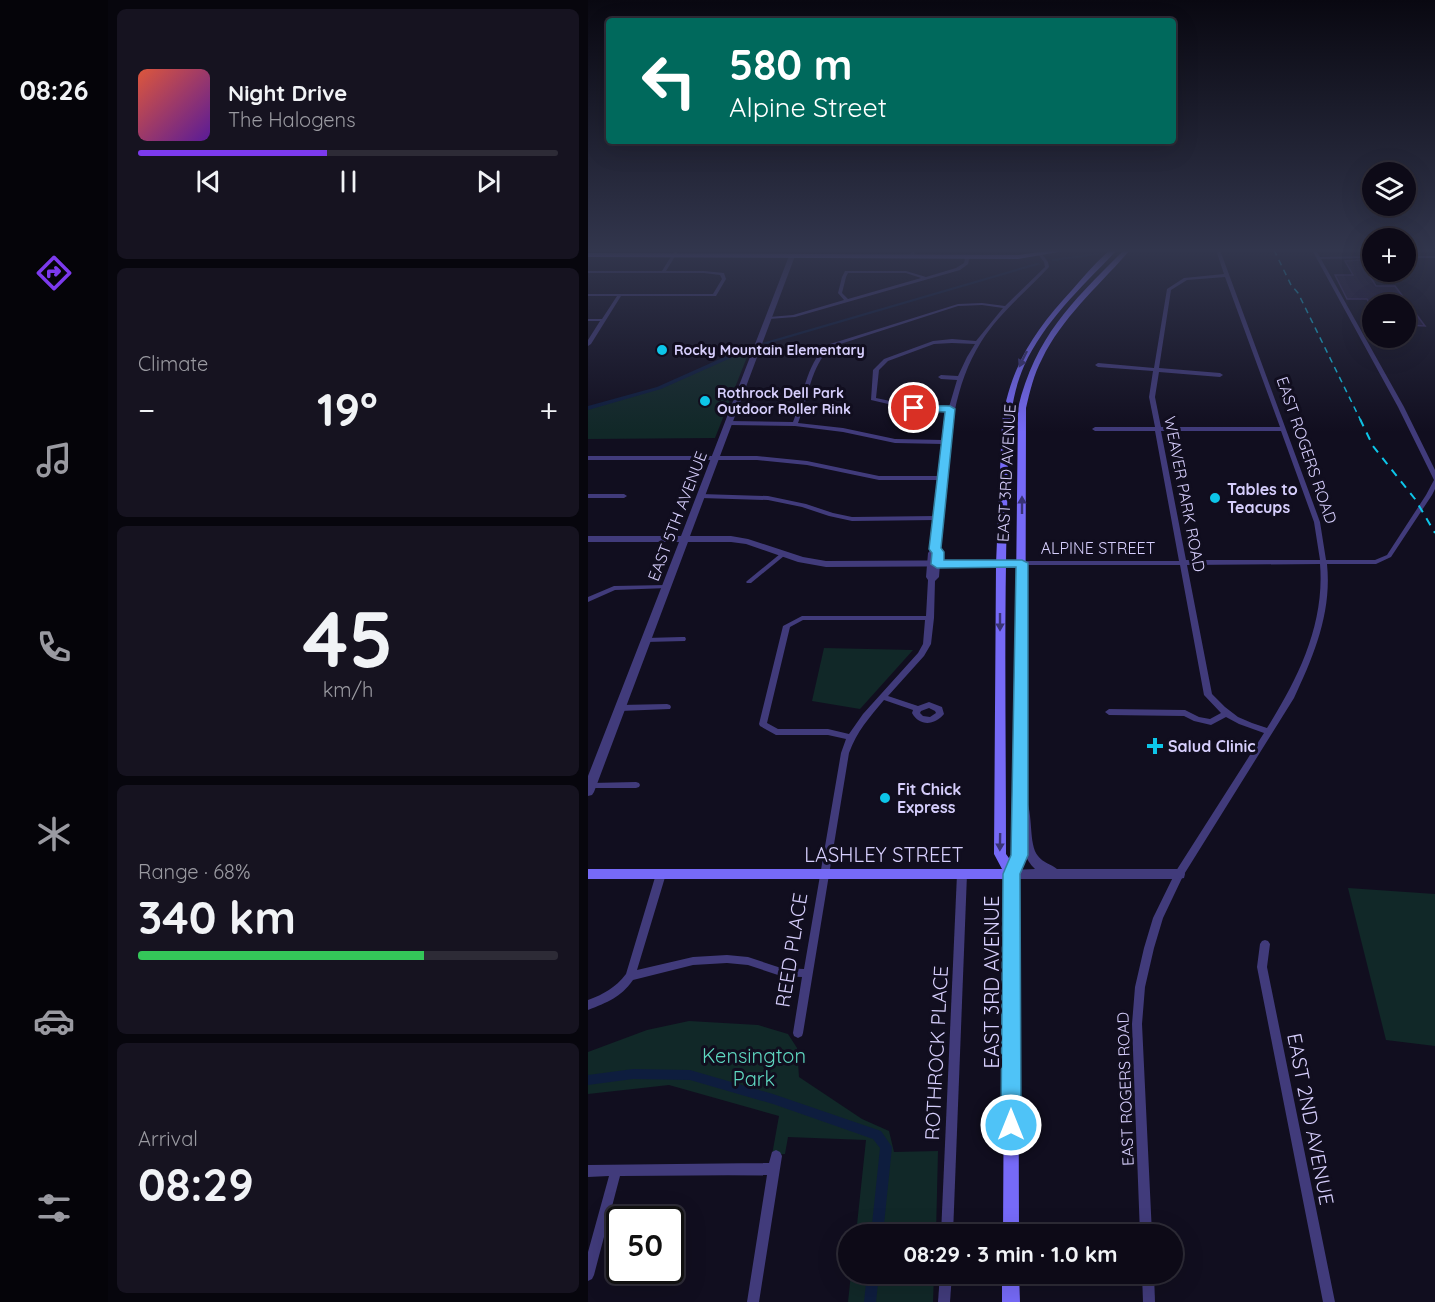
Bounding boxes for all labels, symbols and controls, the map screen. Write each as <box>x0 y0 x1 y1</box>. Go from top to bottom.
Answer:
text: 580 m <box>729 38 852 91</box>
icon: left <box>630 42 708 120</box>
text: 08:26 <box>19 73 89 107</box>
text: Night Drive <box>228 79 347 107</box>
text: Alpine Street <box>729 90 887 124</box>
text: The Halogens <box>228 107 356 132</box>
map controls <box>1362 162 1416 348</box>
button: layers <box>1362 162 1416 216</box>
icon: previous <box>192 165 225 198</box>
icon: pause <box>332 165 365 198</box>
icon: next <box>472 165 505 198</box>
button: + <box>1362 228 1416 282</box>
icon: directions <box>33 252 75 294</box>
button: − <box>1362 294 1416 348</box>
place label: Rocky Mountain Elementary <box>674 341 865 359</box>
marker: Rocky Mountain Elementary <box>655 343 669 357</box>
one-way arrow <box>1018 350 1028 367</box>
text: Climate <box>138 351 208 376</box>
street label: EAST ROGERS ROAD <box>1272 374 1342 526</box>
text: 19° <box>317 381 378 437</box>
pin <box>888 382 939 433</box>
place label: Rothrock Dell Park Outdoor Roller Rink <box>717 384 851 418</box>
text: − <box>138 389 155 430</box>
text: + <box>539 389 558 430</box>
icon: arrive <box>897 391 930 424</box>
marker: Rothrock Dell Park Outdoor Roller Rink <box>698 394 712 408</box>
street label: EAST 3RD AVENUE <box>992 403 1020 543</box>
street label: WEAVER PARK ROAD <box>1160 415 1210 573</box>
icon: music <box>33 439 75 481</box>
street label: EAST 5TH AVENUE <box>643 448 711 584</box>
place label: Tables to Teacups <box>1227 479 1298 517</box>
marker: Tables to Teacups <box>1208 491 1222 505</box>
one-way arrow <box>1017 495 1027 514</box>
street label: ALPINE STREET <box>1041 538 1156 558</box>
text: 45 <box>303 589 393 687</box>
one-way arrow <box>995 613 1005 632</box>
icon: phone <box>33 626 75 668</box>
text: km/h <box>323 677 373 702</box>
place label: Salud Clinic <box>1168 736 1256 756</box>
marker: Salud Clinic <box>1146 737 1164 755</box>
place label: Fit Chick Express <box>897 779 961 817</box>
marker: Fit Chick Express <box>878 791 892 805</box>
icon: climate <box>33 813 75 855</box>
one-way arrow <box>996 833 1005 852</box>
street label: LASHLEY STREET <box>804 842 964 867</box>
text: Range · 68% <box>138 859 250 884</box>
text: 340 km <box>138 889 296 945</box>
street label: REED PLACE <box>770 891 812 1009</box>
street label: EAST 3RD AVENUE <box>979 896 1004 1068</box>
street label: ROTHROCK PLACE <box>919 965 953 1141</box>
icon: car <box>33 1000 75 1042</box>
street label: EAST ROGERS ROAD <box>1112 1012 1138 1166</box>
street label: EAST 2ND AVENUE <box>1282 1031 1340 1207</box>
park label: Kensington Park <box>702 1043 806 1091</box>
position arrow <box>979 1093 1043 1157</box>
text: Arrival <box>138 1126 198 1151</box>
text: 08:29 <box>138 1156 254 1212</box>
icon: filters <box>33 1187 75 1229</box>
speed limit sign: 50 <box>606 1206 684 1284</box>
text: 08:29 · 3 min · 1.0 km <box>903 1240 1118 1268</box>

